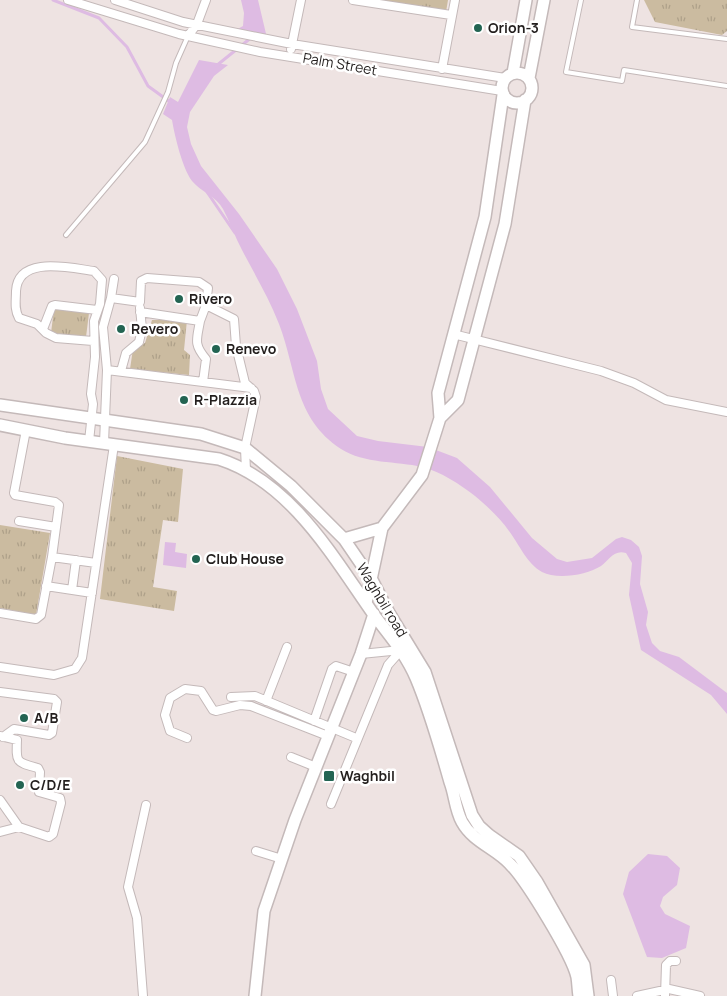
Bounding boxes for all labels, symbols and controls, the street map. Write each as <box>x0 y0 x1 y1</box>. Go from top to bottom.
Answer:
place label: Orion-3 <box>488 18 539 37</box>
marker: Orion-3 <box>472 22 484 34</box>
street label: Palm Street <box>302 48 379 79</box>
place label: Rivero <box>189 289 233 308</box>
marker: Rivero <box>173 293 185 305</box>
place label: Revero <box>131 319 179 338</box>
marker: Revero <box>115 323 127 335</box>
place label: Renevo <box>226 339 277 358</box>
marker: Renevo <box>210 343 222 355</box>
place label: R-Plazzia <box>194 390 257 409</box>
marker: R-Plazzia <box>178 394 190 406</box>
place label: Club House <box>206 549 284 568</box>
marker: Club House <box>190 553 202 565</box>
street label: Waghbil road <box>353 559 412 641</box>
place label: A/B <box>34 708 58 727</box>
marker: A/B <box>18 712 30 724</box>
place label: Waghbil <box>340 766 395 785</box>
marker: Waghbil <box>322 769 336 783</box>
place label: C/D/E <box>30 775 70 794</box>
marker: C/D/E <box>14 779 26 791</box>

